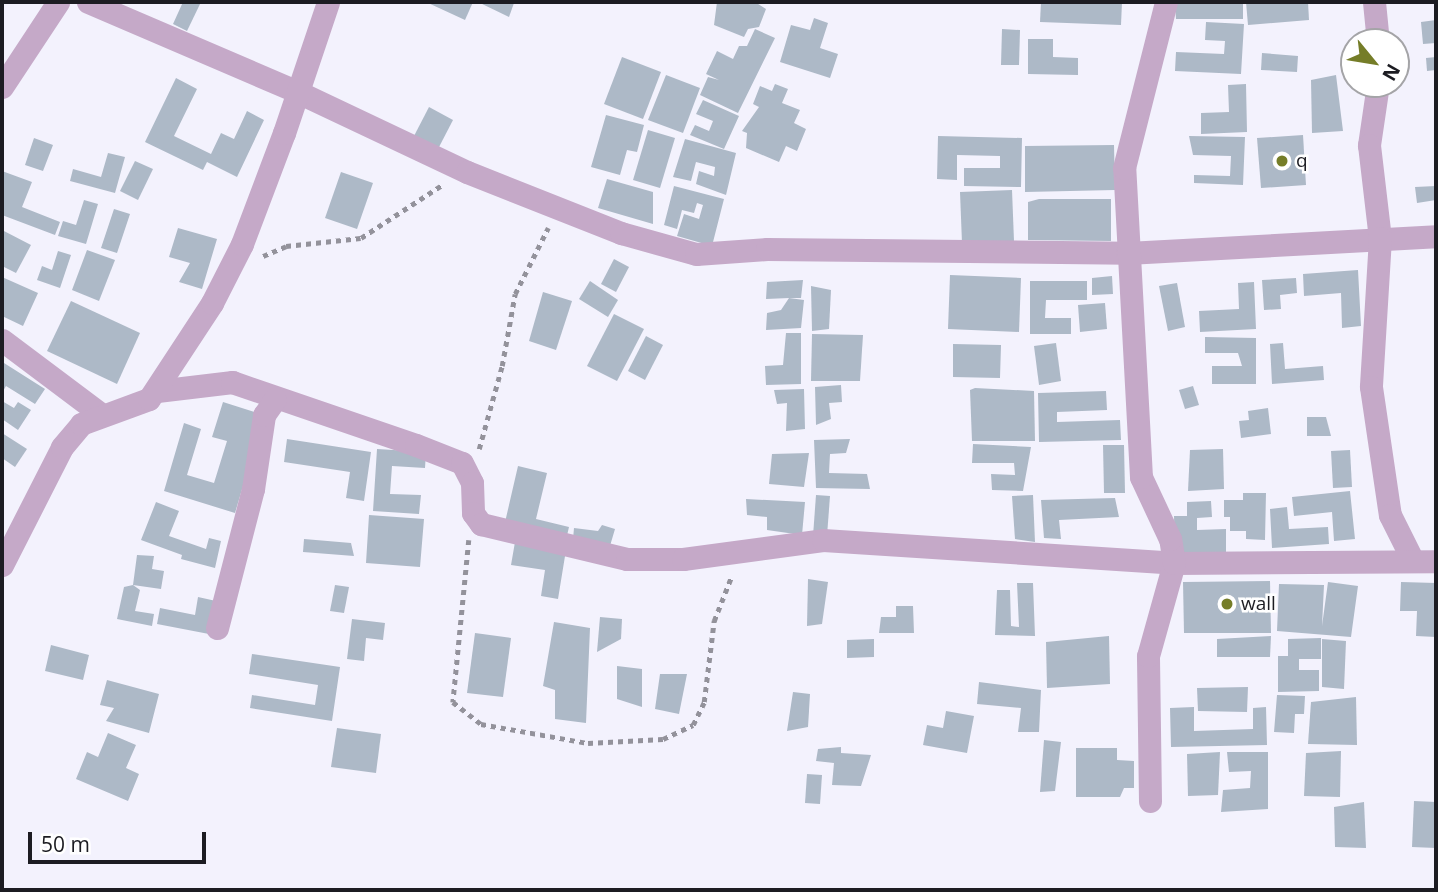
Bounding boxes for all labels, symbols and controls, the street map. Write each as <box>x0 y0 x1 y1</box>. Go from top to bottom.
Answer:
north arrow <box>1340 28 1410 98</box>
text: N <box>1376 59 1407 86</box>
place label: q <box>1296 150 1308 172</box>
marker: q <box>1274 153 1290 169</box>
place label: wall <box>1241 593 1276 615</box>
marker: wall <box>1219 596 1235 612</box>
scale bar <box>32 818 210 862</box>
text: 50 m <box>41 830 90 858</box>

